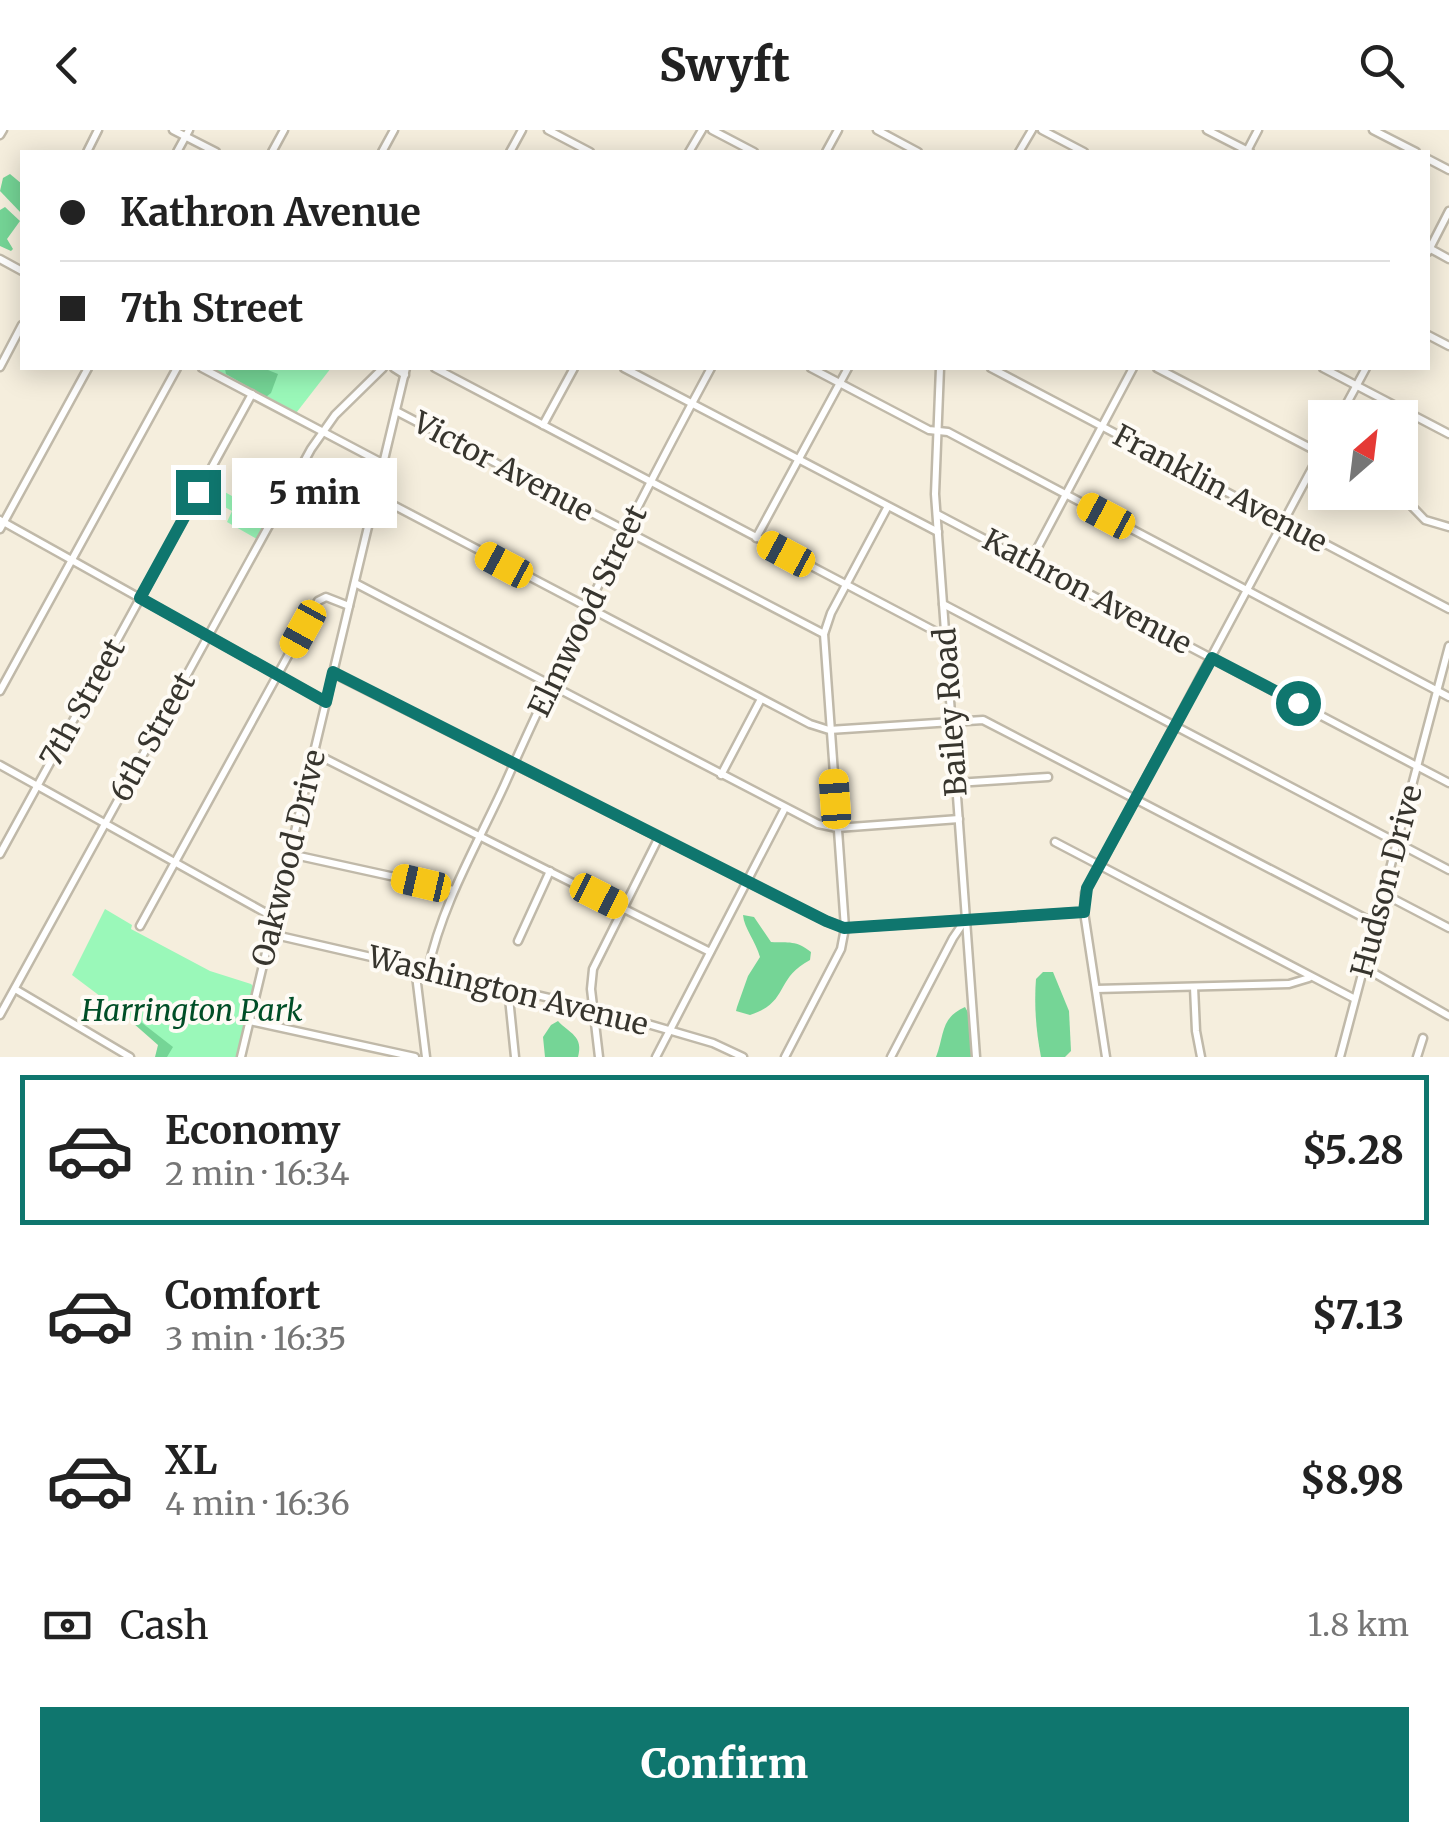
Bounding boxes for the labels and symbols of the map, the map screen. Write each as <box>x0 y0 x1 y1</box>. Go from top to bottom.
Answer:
north arrow <box>1308 400 1418 510</box>
street label: Victor Avenue <box>406 402 600 530</box>
street label: Franklin Avenue <box>1107 416 1334 561</box>
callout: 5 min <box>233 457 398 527</box>
route end <box>176 470 221 515</box>
car <box>1072 489 1140 543</box>
street label: Elmwood Street <box>519 498 655 723</box>
street label: Kathron Avenue <box>977 520 1198 662</box>
car <box>752 527 820 581</box>
car <box>470 538 538 592</box>
car <box>275 595 331 663</box>
street label: Bailey Road <box>925 626 975 798</box>
street label: 7th Street <box>31 631 133 773</box>
street label: 6th Street <box>101 665 203 808</box>
route start <box>1276 681 1321 726</box>
street label: Oakwood Drive <box>243 746 333 970</box>
car <box>818 768 852 830</box>
street label: Hudson Drive <box>1342 780 1430 981</box>
car <box>388 862 454 904</box>
car <box>565 869 633 923</box>
street label: Washington Avenue <box>363 937 652 1043</box>
park label: Harrington Park <box>80 991 303 1029</box>

